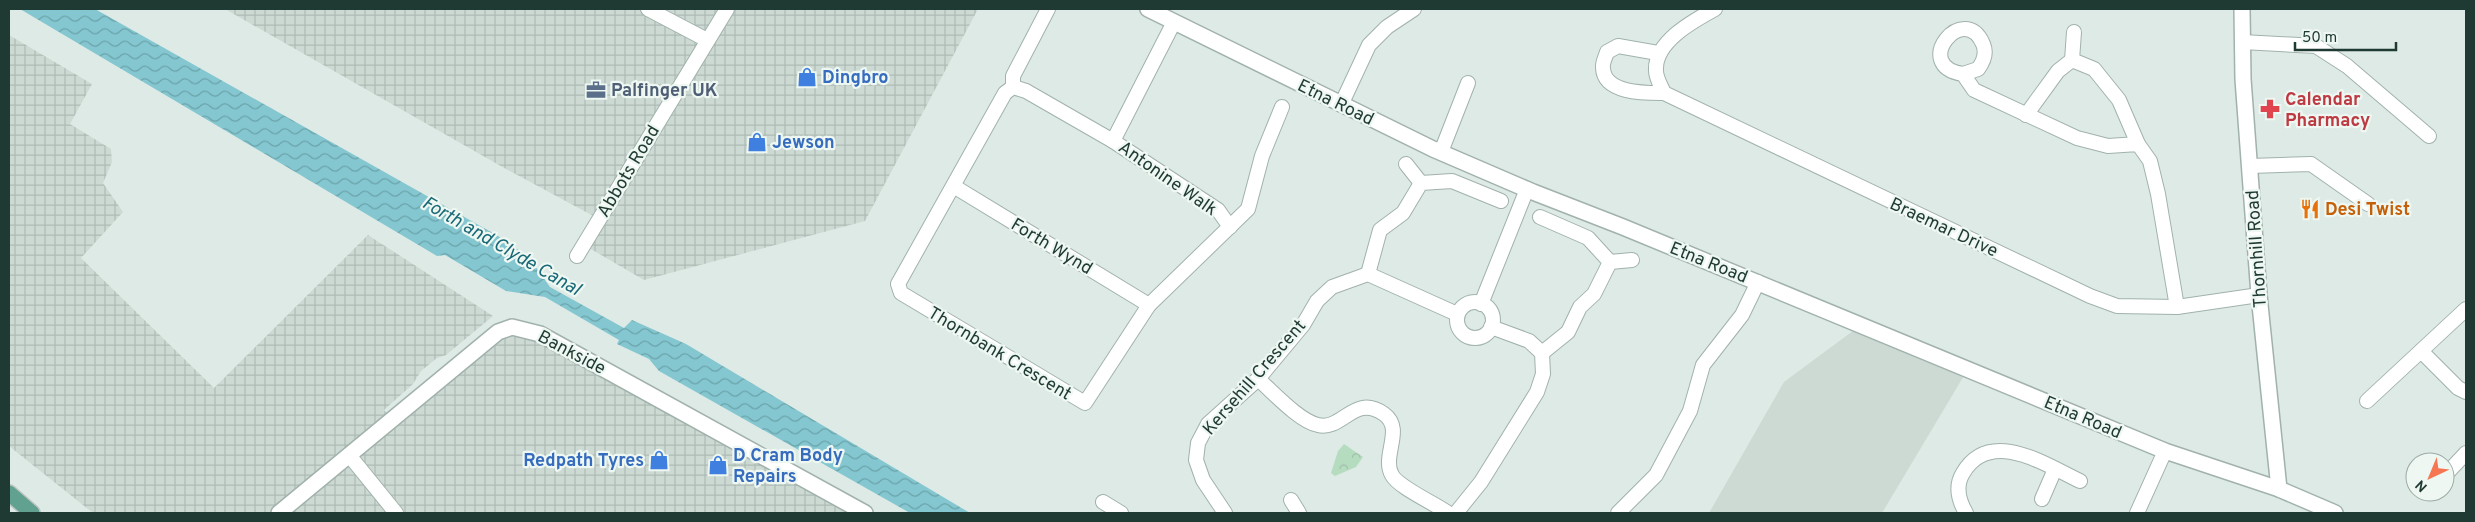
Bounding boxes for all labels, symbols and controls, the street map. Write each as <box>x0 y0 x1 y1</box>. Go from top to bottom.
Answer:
scale bar <box>2295 20 2396 52</box>
text: 50 m <box>2302 29 2337 48</box>
shop icon: Dingbro <box>796 66 818 88</box>
place label: Dingbro <box>822 67 888 90</box>
street label: Etna Road <box>1293 75 1377 132</box>
office icon: Palfinger UK <box>585 79 607 101</box>
place label: Palfinger UK <box>611 80 718 103</box>
place label: Calendar Pharmacy <box>2285 89 2370 133</box>
pharmacy icon: Calendar Pharmacy <box>2259 98 2281 120</box>
street label: Abbots Road <box>593 121 666 222</box>
shop icon: Jewson <box>746 131 768 153</box>
place label: Jewson <box>772 132 835 155</box>
street label: Antonine Walk <box>1113 137 1221 222</box>
street label: Thornhill Road <box>2242 189 2273 309</box>
water label: Forth and Clyde Canal <box>417 192 586 303</box>
street label: Braemar Drive <box>1885 193 2001 264</box>
restaurant icon: Desi Twist <box>2299 198 2321 220</box>
place label: Desi Twist <box>2325 199 2410 222</box>
street label: Forth Wynd <box>1006 214 1096 281</box>
street label: Etna Road <box>1666 237 1751 289</box>
street label: Thornbank Crescent <box>923 302 1075 406</box>
street label: Kersehill Crescent <box>1199 315 1312 441</box>
street label: Bankside <box>533 326 609 381</box>
street label: Etna Road <box>2040 392 2125 445</box>
place label: D Cram Body Repairs <box>733 445 843 489</box>
shop icon: Redpath Tyres <box>648 449 670 471</box>
place label: Redpath Tyres <box>523 450 644 473</box>
north arrow <box>2405 452 2455 502</box>
shop icon: D Cram Body Repairs <box>707 454 729 476</box>
text: N <box>2412 476 2432 495</box>

